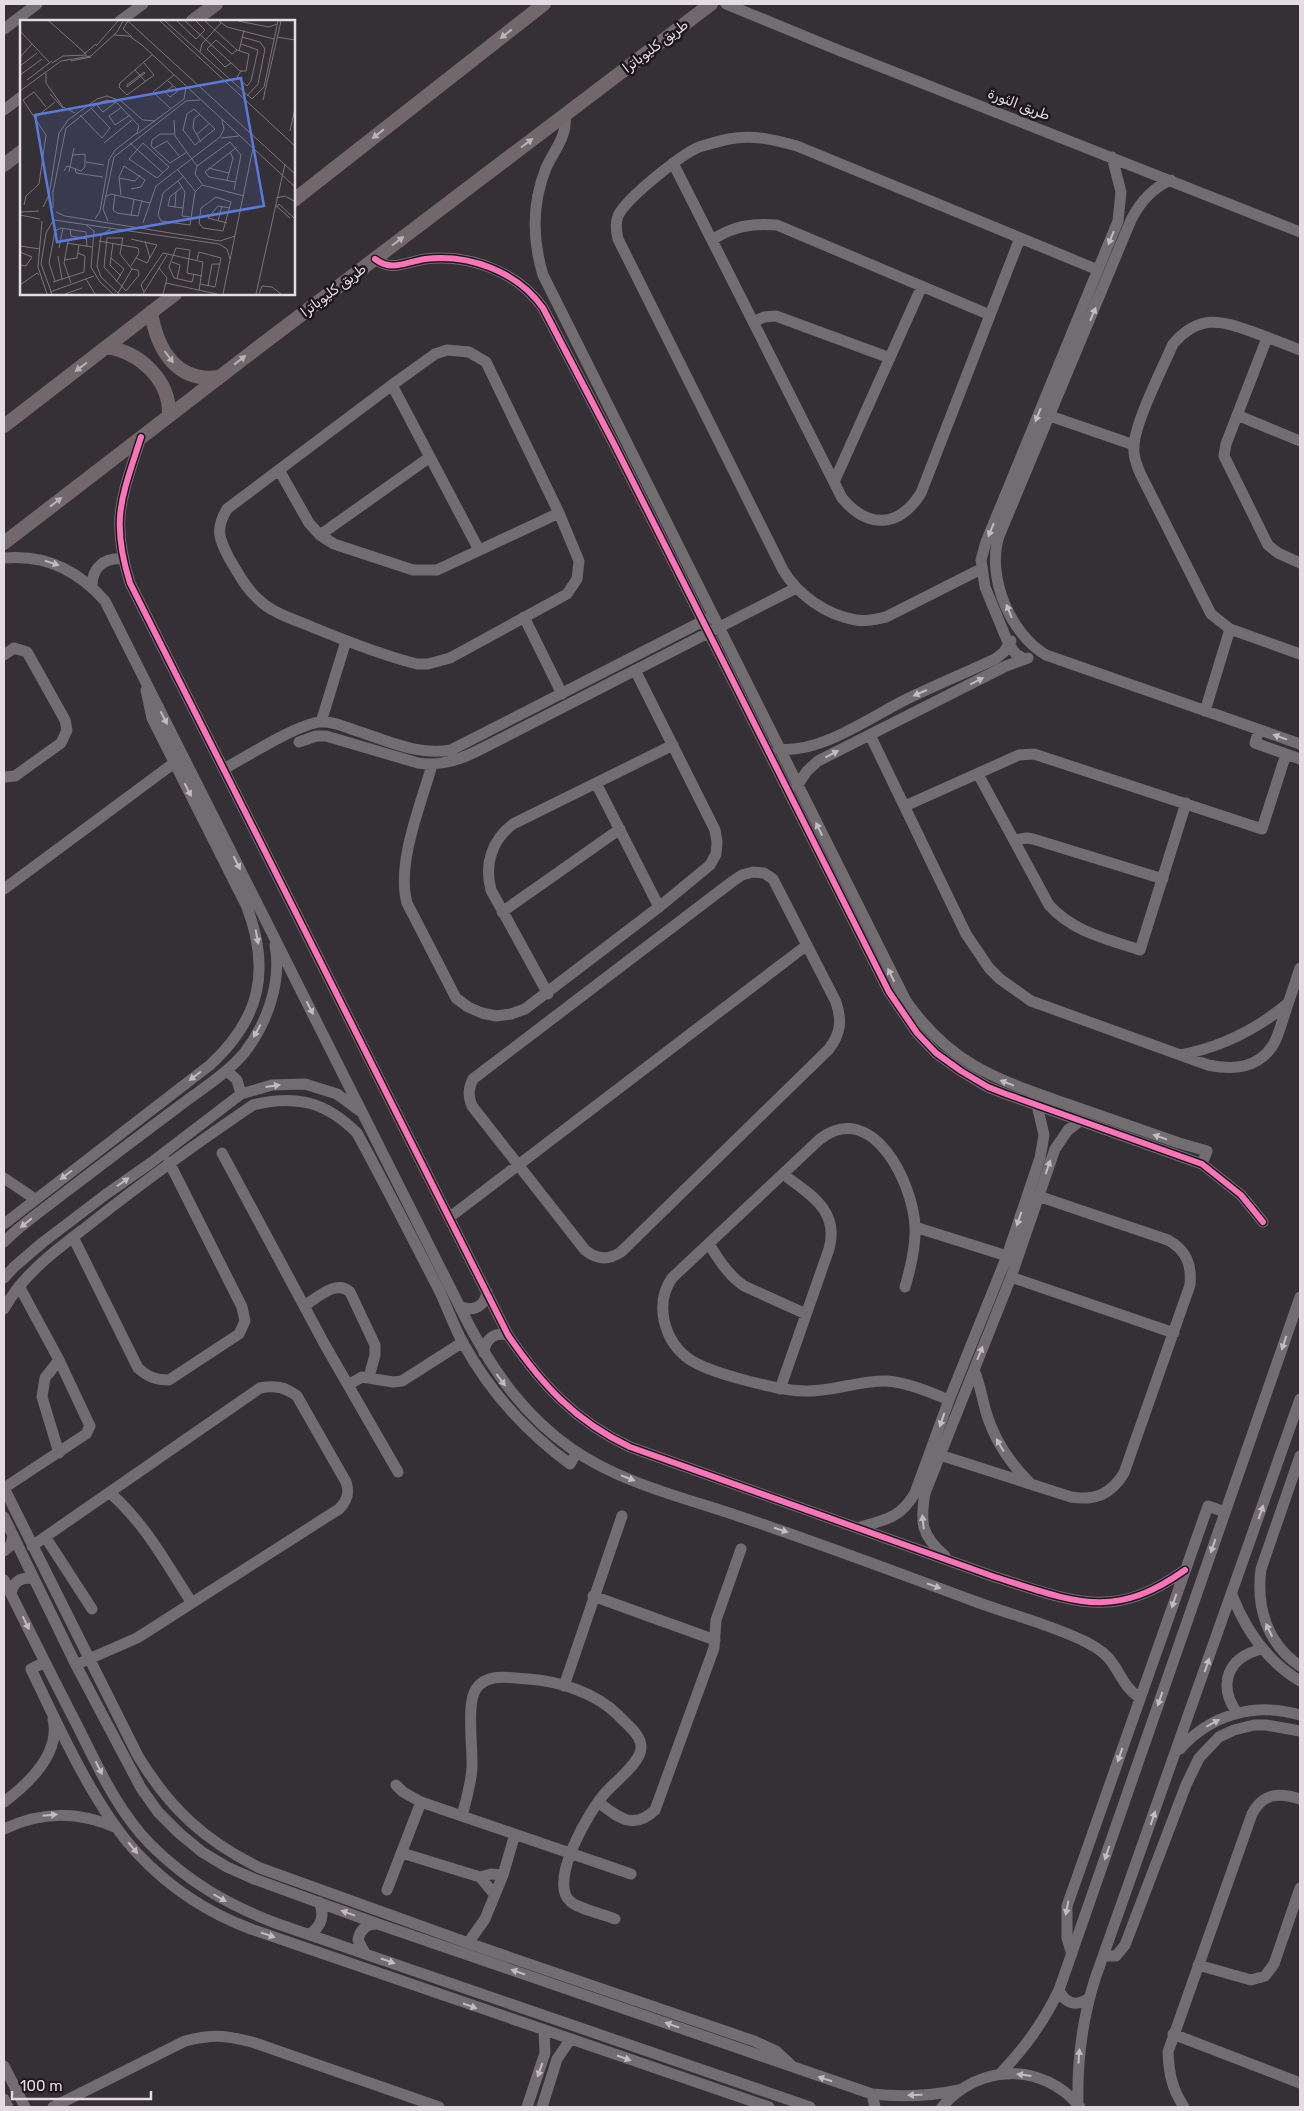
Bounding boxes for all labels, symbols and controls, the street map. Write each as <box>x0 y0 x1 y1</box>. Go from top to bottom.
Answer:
street label: طريق كليوباترا <box>619 16 692 77</box>
inset map <box>20 20 295 295</box>
one-way arrow <box>500 28 513 39</box>
street label: طريق الثورة <box>985 85 1053 124</box>
one-way arrow <box>372 129 385 140</box>
one-way arrow <box>520 138 534 148</box>
one-way arrow <box>1107 231 1115 246</box>
one-way arrow <box>391 236 405 246</box>
street label: طريق كليوباترا <box>297 260 370 321</box>
one-way arrow <box>1089 307 1097 321</box>
one-way arrow <box>164 350 174 364</box>
one-way arrow <box>233 355 246 366</box>
one-way arrow <box>75 361 88 372</box>
one-way arrow <box>1034 408 1042 422</box>
one-way arrow <box>49 497 62 508</box>
one-way arrow <box>987 523 995 538</box>
one-way arrow <box>44 560 59 567</box>
one-way arrow <box>1004 604 1012 618</box>
one-way arrow <box>970 676 985 685</box>
one-way arrow <box>913 688 928 697</box>
one-way arrow <box>160 711 168 725</box>
one-way arrow <box>1272 733 1287 741</box>
one-way arrow <box>825 750 840 758</box>
one-way arrow <box>184 783 192 797</box>
one-way arrow <box>815 822 823 836</box>
one-way arrow <box>233 856 241 870</box>
one-way arrow <box>253 929 261 945</box>
one-way arrow <box>887 967 895 982</box>
one-way arrow <box>306 1001 314 1015</box>
one-way arrow <box>253 1024 262 1038</box>
one-way arrow <box>189 1071 202 1082</box>
one-way arrow <box>999 1079 1014 1087</box>
one-way arrow <box>265 1082 281 1090</box>
one-way arrow <box>1153 1133 1168 1140</box>
one-way arrow <box>1045 1160 1052 1175</box>
one-way arrow <box>59 1170 73 1180</box>
one-way arrow <box>117 1177 130 1187</box>
one-way arrow <box>1015 1212 1023 1227</box>
one-way arrow <box>19 1218 33 1228</box>
one-way arrow <box>1280 1336 1288 1351</box>
one-way arrow <box>977 1346 985 1360</box>
one-way arrow <box>496 1373 507 1386</box>
one-way arrow <box>938 1413 946 1428</box>
one-way arrow <box>996 1438 1005 1452</box>
one-way arrow <box>620 1475 635 1482</box>
one-way arrow <box>1258 1504 1265 1519</box>
one-way arrow <box>919 1514 927 1530</box>
one-way arrow <box>774 1527 789 1535</box>
one-way arrow <box>1209 1539 1217 1554</box>
one-way arrow <box>927 1582 942 1590</box>
one-way arrow <box>1170 1594 1177 1609</box>
one-way arrow <box>22 1616 30 1630</box>
one-way arrow <box>1265 1623 1273 1637</box>
one-way arrow <box>1203 1657 1211 1672</box>
one-way arrow <box>1156 1692 1163 1707</box>
one-way arrow <box>1205 1719 1220 1727</box>
one-way arrow <box>1116 1747 1123 1762</box>
one-way arrow <box>95 1761 103 1776</box>
one-way arrow <box>1149 1810 1157 1825</box>
one-way arrow <box>42 1811 58 1819</box>
one-way arrow <box>127 1841 138 1854</box>
one-way arrow <box>1103 1846 1111 1861</box>
one-way arrow <box>212 1894 227 1902</box>
one-way arrow <box>1063 1901 1071 1917</box>
one-way arrow <box>341 1909 356 1916</box>
one-way arrow <box>260 1932 275 1939</box>
one-way arrow <box>381 1957 396 1965</box>
one-way arrow <box>511 1968 526 1976</box>
one-way arrow <box>463 2003 478 2010</box>
one-way arrow <box>664 2021 679 2029</box>
one-way arrow <box>1076 2048 1084 2064</box>
one-way arrow <box>617 2055 632 2062</box>
one-way arrow <box>536 2063 544 2078</box>
scale bar <box>12 2068 151 2100</box>
one-way arrow <box>1016 2071 1032 2079</box>
one-way arrow <box>818 2075 833 2083</box>
text: 100 m <box>20 2077 62 2095</box>
one-way arrow <box>907 2091 923 2099</box>

